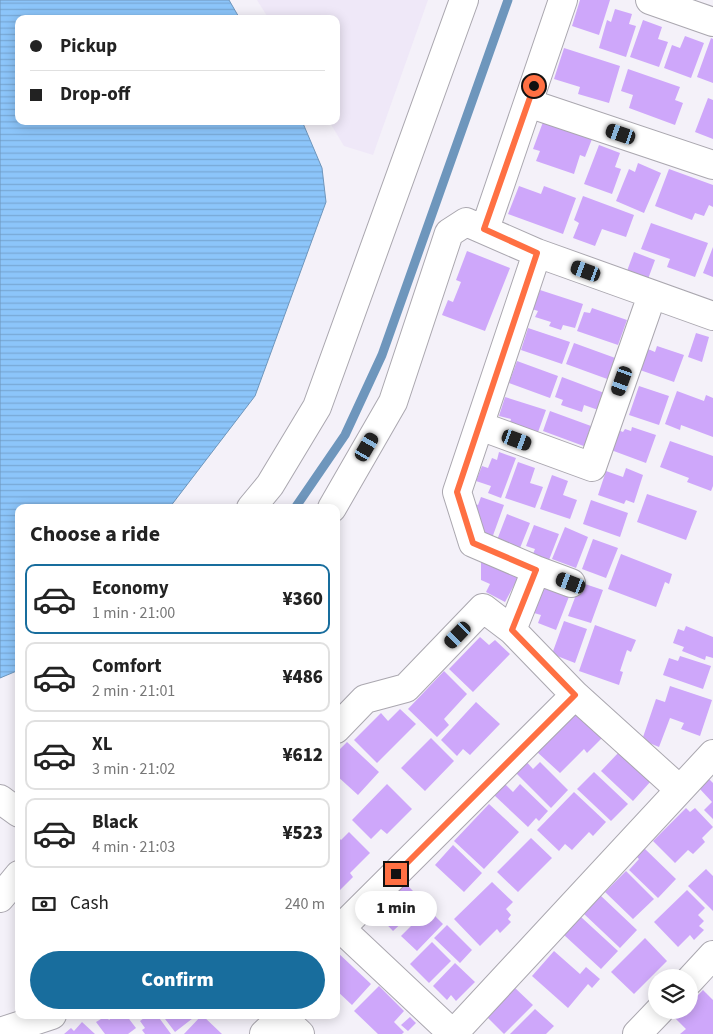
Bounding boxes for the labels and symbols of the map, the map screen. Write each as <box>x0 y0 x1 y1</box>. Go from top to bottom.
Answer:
route start <box>523 75 545 97</box>
car <box>604 122 637 146</box>
car <box>569 259 602 283</box>
car <box>609 364 634 398</box>
car <box>500 428 533 452</box>
car <box>353 430 380 464</box>
car <box>554 571 587 595</box>
car <box>442 619 473 651</box>
route end <box>385 863 407 885</box>
callout: 1 min <box>355 892 437 926</box>

